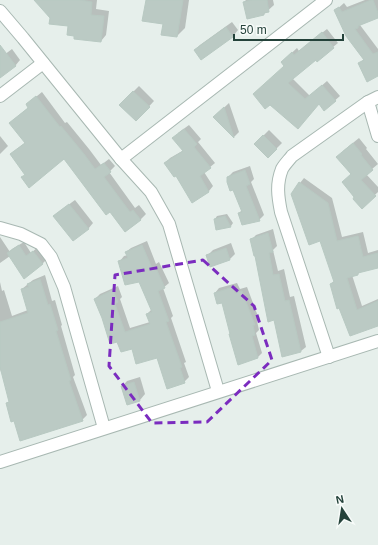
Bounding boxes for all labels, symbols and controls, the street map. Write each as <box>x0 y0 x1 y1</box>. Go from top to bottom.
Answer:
scale bar <box>234 16 343 42</box>
text: 50 m <box>240 23 267 37</box>
north arrow <box>322 489 362 529</box>
text: N <box>335 493 345 506</box>

